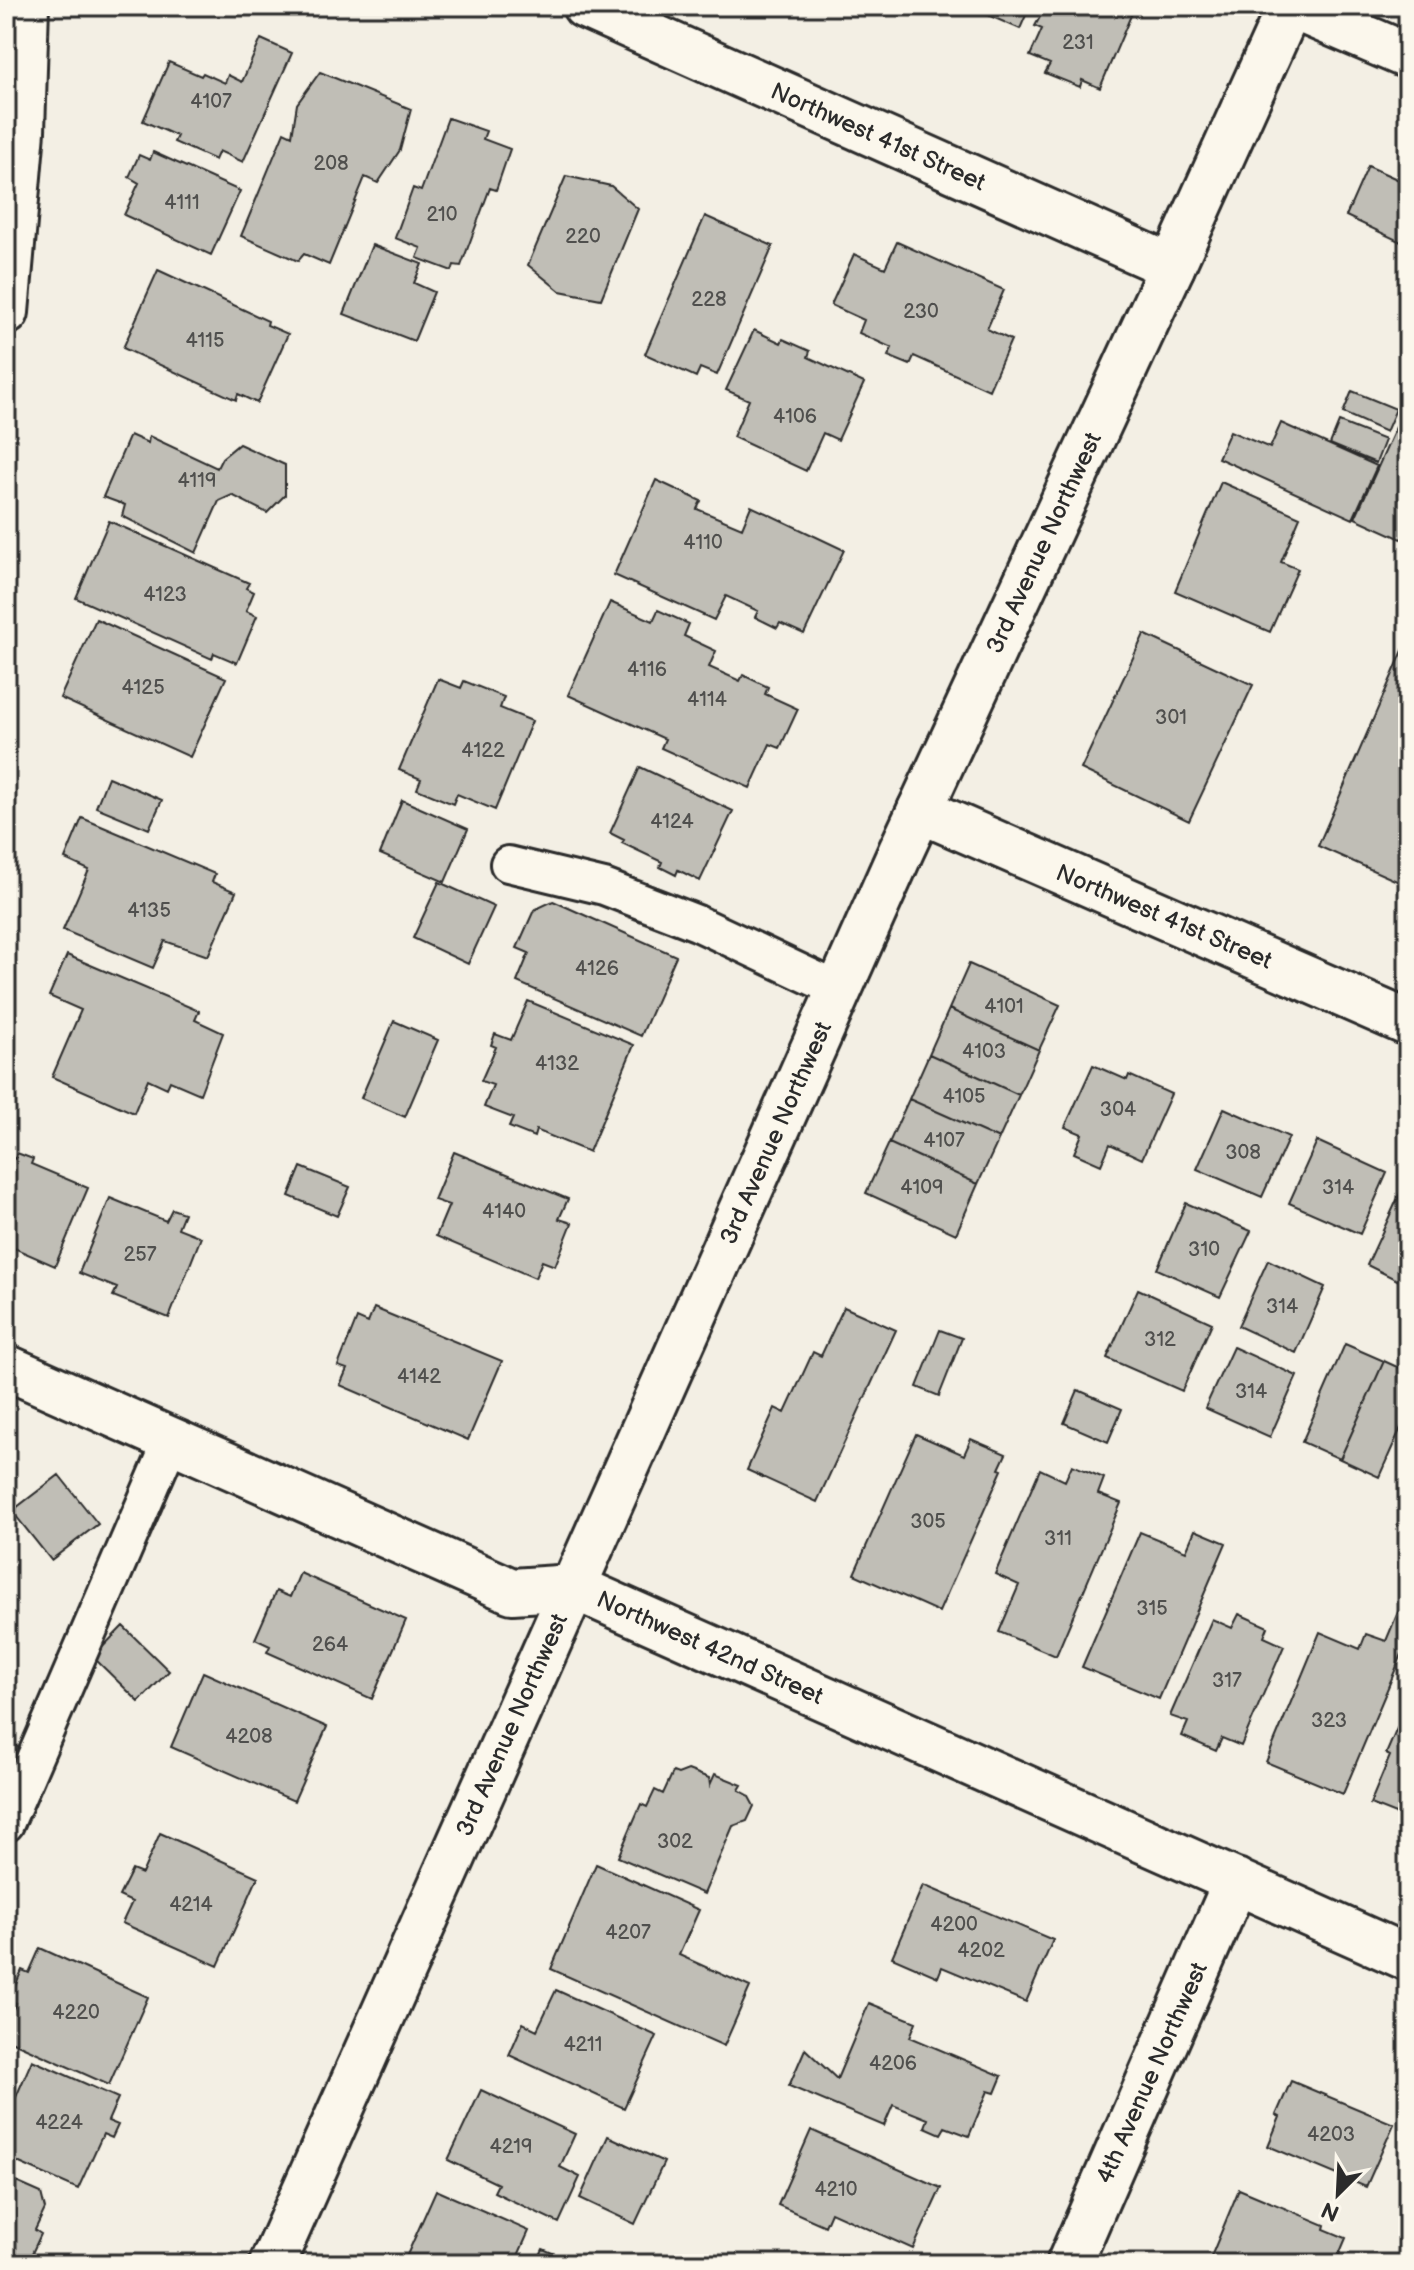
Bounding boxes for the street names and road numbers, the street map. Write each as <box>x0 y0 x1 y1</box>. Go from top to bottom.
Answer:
street label: Northwest 41st Street <box>766 77 990 198</box>
street label: 3rd Avenue Northwest <box>980 427 1108 658</box>
street label: Northwest 41st Street <box>1052 858 1277 976</box>
street label: 3rd Avenue Northwest <box>714 1017 838 1249</box>
street label: Northwest 42nd Street <box>592 1585 828 1711</box>
street label: 3rd Avenue Northwest <box>450 1609 574 1841</box>
street label: 4th Avenue Northwest <box>1090 1957 1214 2188</box>

